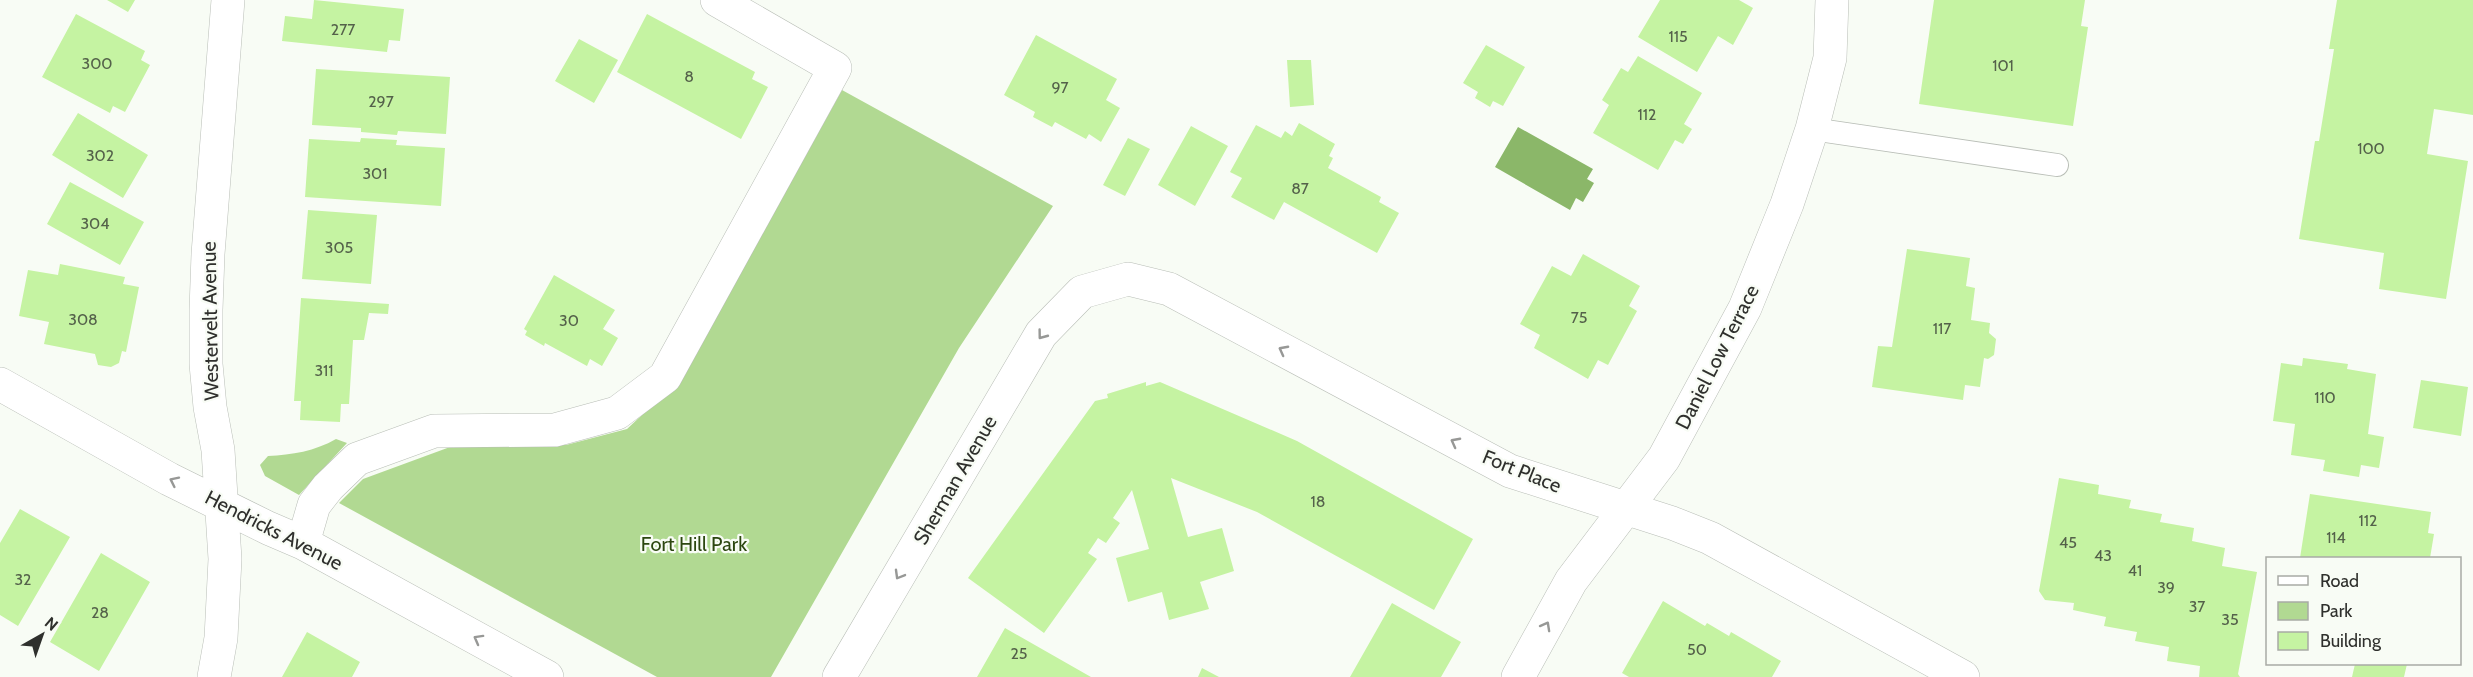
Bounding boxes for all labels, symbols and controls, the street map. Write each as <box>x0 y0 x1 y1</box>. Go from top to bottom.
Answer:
house number: 277 <box>331 20 355 39</box>
house number: 115 <box>1668 27 1688 46</box>
house number: 300 <box>82 54 113 73</box>
house number: 101 <box>1992 56 2014 75</box>
house number: 8 <box>684 67 694 86</box>
house number: 97 <box>1051 78 1069 97</box>
house number: 297 <box>368 92 394 111</box>
house number: 112 <box>1638 105 1656 124</box>
house number: 100 <box>2357 139 2385 158</box>
house number: 302 <box>86 146 114 165</box>
house number: 301 <box>362 164 388 183</box>
house number: 87 <box>1291 179 1309 198</box>
house number: 304 <box>80 214 110 233</box>
house number: 305 <box>325 238 353 257</box>
street label: Westervelt Avenue <box>197 241 223 401</box>
street label: Daniel Low Terrace <box>1670 281 1764 433</box>
house number: 75 <box>1571 308 1587 327</box>
house number: 308 <box>68 310 98 329</box>
house number: 30 <box>559 311 579 330</box>
house number: 117 <box>1933 319 1951 338</box>
one-way arrow <box>1038 328 1049 339</box>
one-way arrow <box>1279 346 1289 357</box>
house number: 311 <box>314 361 334 380</box>
house number: 110 <box>2314 388 2336 407</box>
street label: Sherman Avenue <box>908 411 1002 549</box>
one-way arrow <box>1451 438 1461 449</box>
street label: Fort Place <box>1479 444 1565 498</box>
one-way arrow <box>170 477 181 489</box>
street label: Hendricks Avenue <box>201 485 347 575</box>
house number: 18 <box>1311 492 1325 511</box>
house number: 112 <box>2359 511 2377 530</box>
house number: 114 <box>2326 528 2346 547</box>
park label: Fort Hill Park <box>641 532 747 556</box>
house number: 45 <box>2059 533 2077 552</box>
house number: 43 <box>2094 546 2112 565</box>
legend <box>2266 557 2461 665</box>
house number: 41 <box>2128 561 2142 580</box>
one-way arrow <box>895 569 907 579</box>
house number: 32 <box>14 570 32 589</box>
text: Road <box>2320 570 2359 592</box>
house number: 39 <box>2157 578 2175 597</box>
house number: 37 <box>2189 597 2205 616</box>
text: Park <box>2320 600 2353 622</box>
house number: 28 <box>91 603 109 622</box>
north arrow <box>12 605 72 665</box>
house number: 35 <box>2221 610 2239 629</box>
text: N <box>41 613 62 635</box>
one-way arrow <box>1539 622 1550 632</box>
text: Building <box>2320 630 2382 652</box>
one-way arrow <box>474 635 484 646</box>
house number: 50 <box>1687 640 1707 659</box>
house number: 25 <box>1010 644 1028 663</box>

